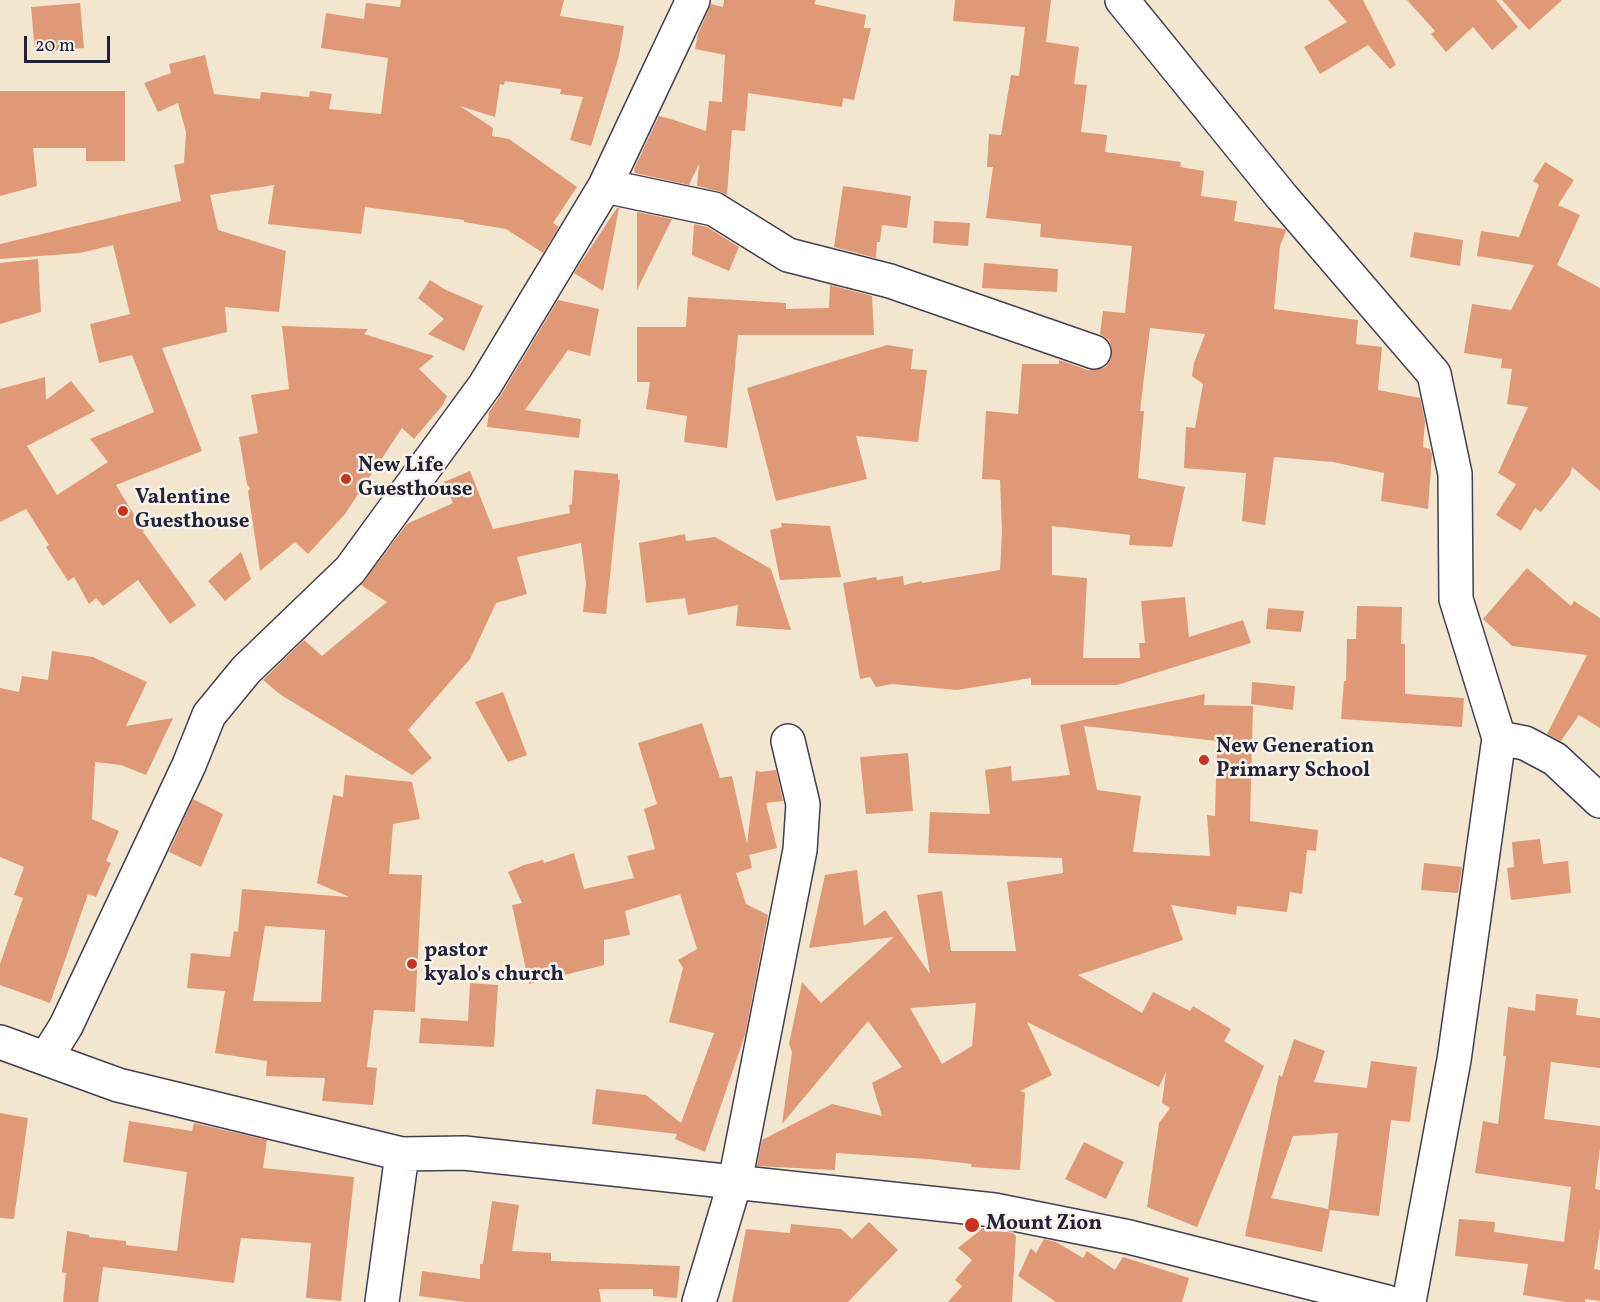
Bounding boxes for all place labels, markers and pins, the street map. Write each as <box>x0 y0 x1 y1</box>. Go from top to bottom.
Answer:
place label: New Life Guesthouse <box>358 454 473 504</box>
marker: New Life Guesthouse <box>339 472 353 486</box>
place label: Valentine Guesthouse <box>135 486 250 536</box>
marker: Valentine Guesthouse <box>116 504 130 518</box>
place label: New Generation Primary School <box>1216 735 1374 785</box>
marker: New Generation Primary School <box>1197 753 1211 767</box>
place label: pastor kyalo's church <box>424 939 564 989</box>
marker: pastor kyalo's church <box>405 957 419 971</box>
place label: Mount Zion <box>986 1212 1102 1238</box>
marker: Mount Zion <box>963 1216 981 1234</box>

